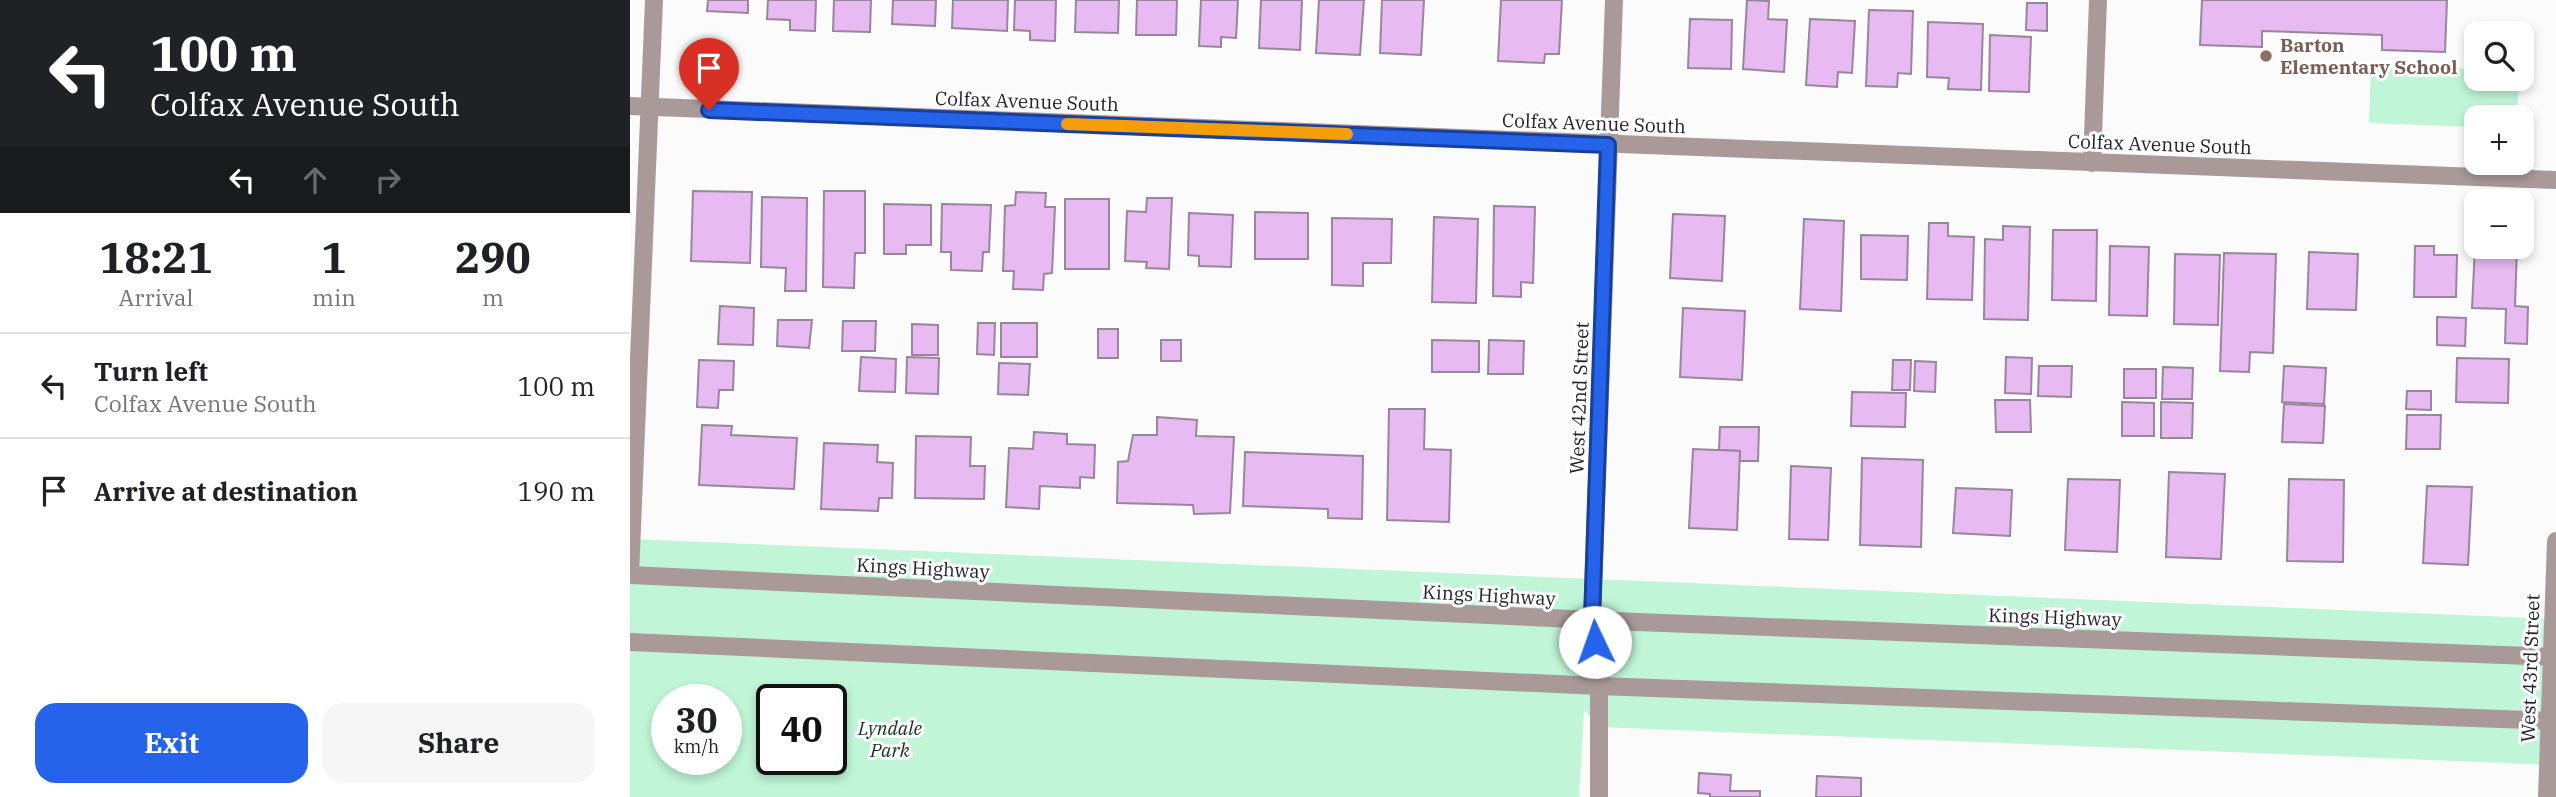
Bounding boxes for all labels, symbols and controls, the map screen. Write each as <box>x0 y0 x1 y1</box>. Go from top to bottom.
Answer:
text: 100 m <box>150 21 297 84</box>
map controls <box>2464 21 2534 259</box>
button: search <box>2464 21 2534 91</box>
icon: left <box>35 28 126 119</box>
place label: Barton Elementary School <box>2280 33 2457 79</box>
pin <box>679 38 739 110</box>
marker: Barton Elementary School <box>2258 48 2274 64</box>
icon: arrive <box>690 49 728 87</box>
text: Colfax Avenue South <box>150 83 460 125</box>
street label: Colfax Avenue South <box>935 86 1119 116</box>
button: + <box>2464 105 2534 175</box>
street label: Colfax Avenue South <box>1502 108 1686 138</box>
street label: Colfax Avenue South <box>2068 129 2252 159</box>
icon: left <box>223 161 261 199</box>
icon: ahead <box>296 161 334 199</box>
icon: right <box>369 161 407 199</box>
button: − <box>2464 189 2534 259</box>
text: 18:21 <box>99 230 213 285</box>
text: 1 <box>321 230 347 285</box>
text: 290 <box>455 230 531 285</box>
text: Arrival <box>119 282 193 312</box>
text: min <box>312 282 356 312</box>
text: m <box>482 282 504 312</box>
street label: West 42nd Street <box>1564 321 1594 474</box>
text: Turn left <box>94 354 208 388</box>
icon: left <box>35 367 73 405</box>
text: 100 m <box>517 369 595 403</box>
text: Colfax Avenue South <box>94 388 317 418</box>
icon: arrive <box>35 472 73 510</box>
text: Arrive at destination <box>94 474 358 508</box>
text: 190 m <box>517 474 595 508</box>
street label: Kings Highway <box>856 553 991 584</box>
street label: Kings Highway <box>1422 580 1557 611</box>
street label: West 43rd Street <box>2515 593 2545 743</box>
street label: Kings Highway <box>1988 603 2123 631</box>
position arrow <box>1558 605 1632 679</box>
speed limit sign: 40 <box>756 684 847 775</box>
text: 30 <box>675 697 718 743</box>
button: Exit <box>35 703 308 783</box>
button: Share <box>322 703 595 783</box>
park label: Lyndale Park <box>857 716 922 762</box>
text: km/h <box>674 735 719 758</box>

